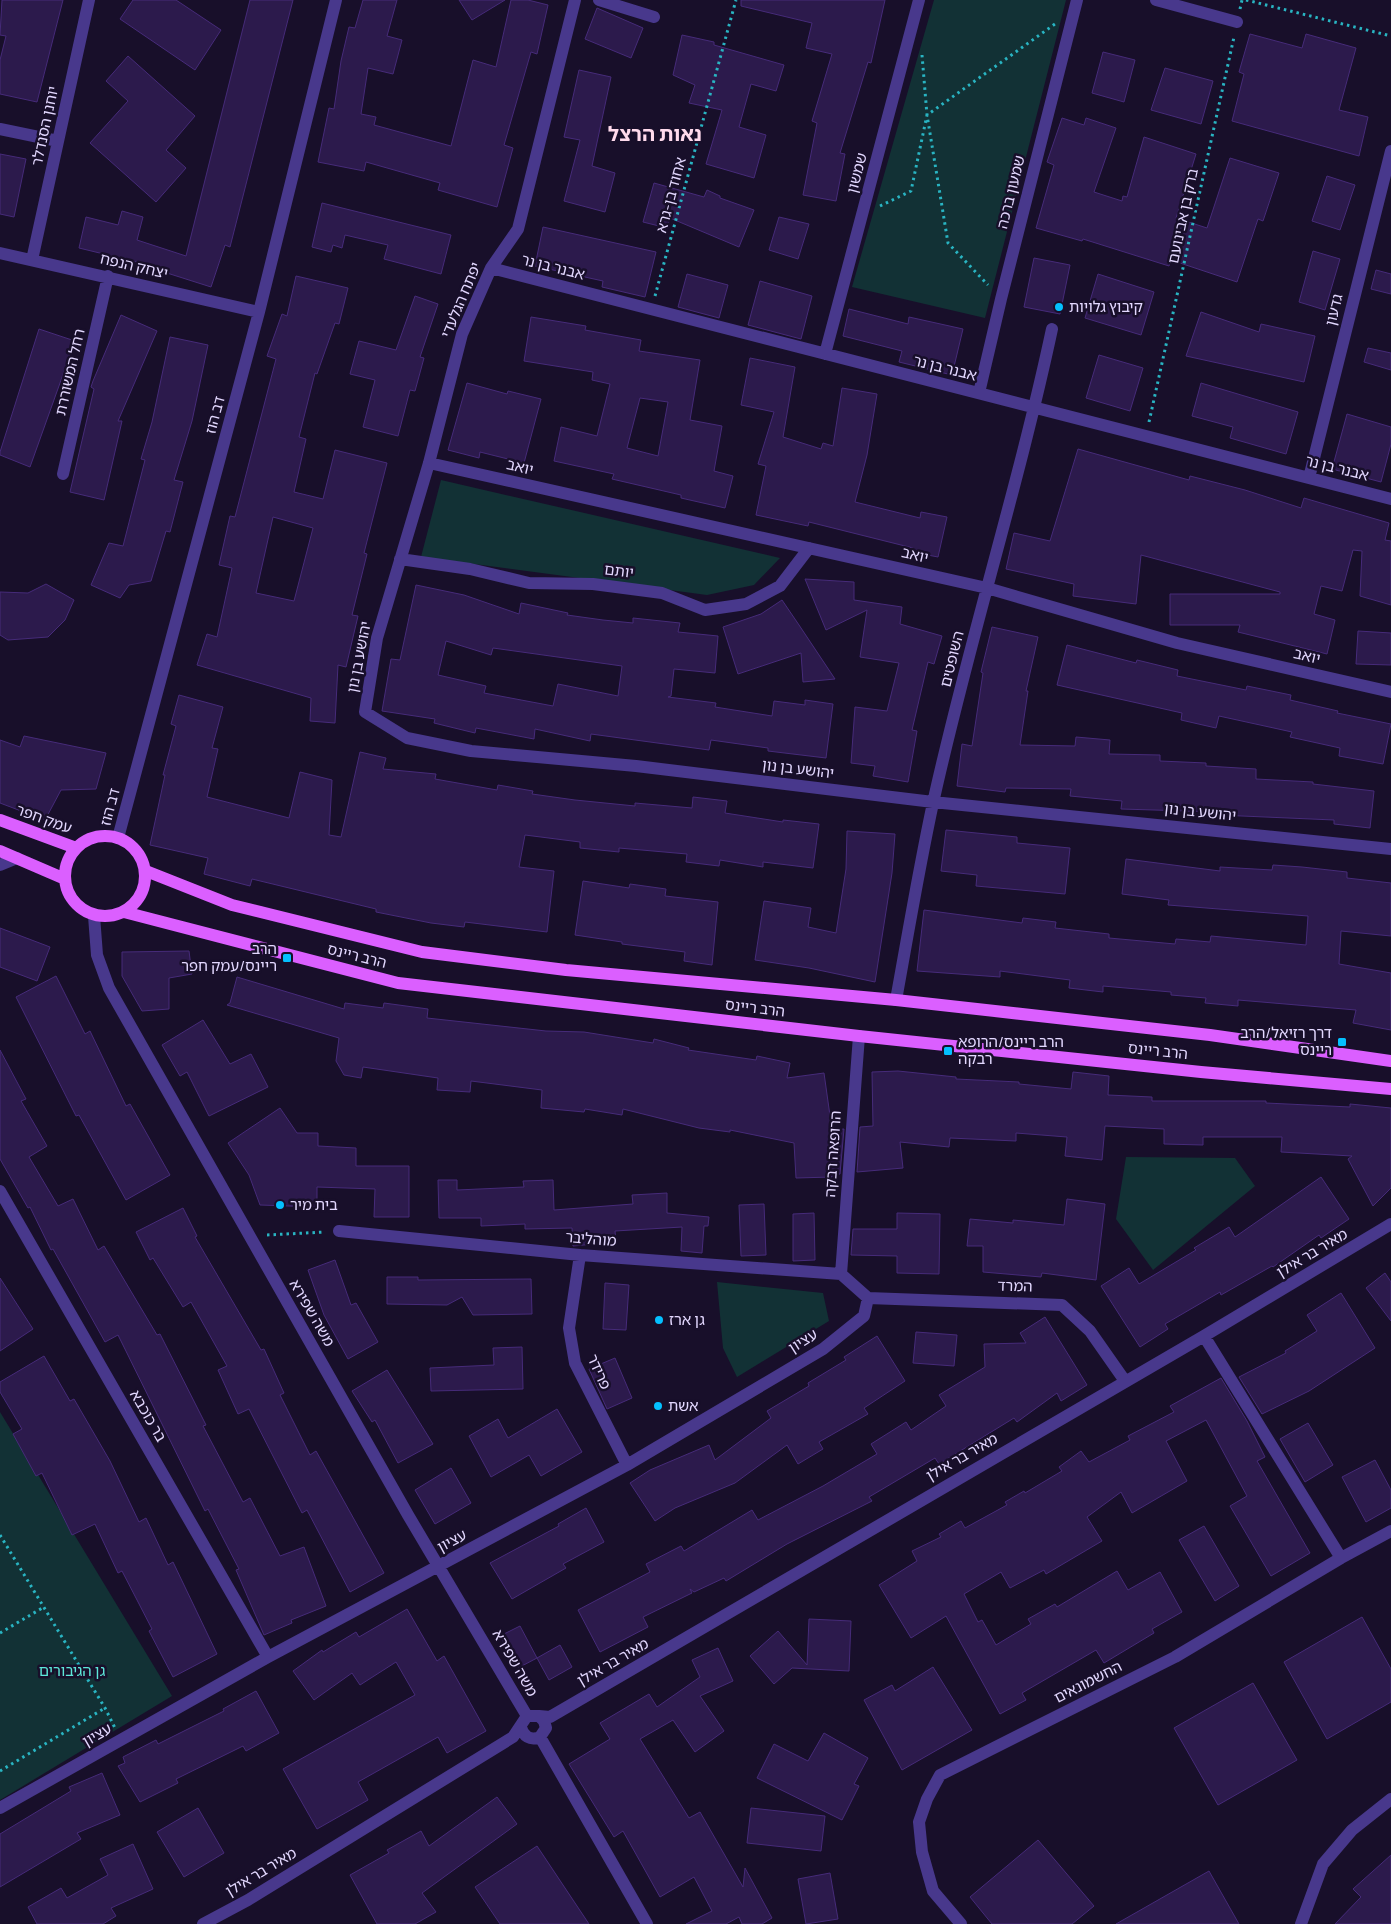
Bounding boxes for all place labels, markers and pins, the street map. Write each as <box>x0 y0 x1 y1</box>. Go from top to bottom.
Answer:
place label: קיבוץ גלויות <box>1069 296 1143 317</box>
marker: קיבוץ גלויות <box>1053 301 1065 313</box>
place label: הרב ריינס/עמק חפר <box>181 938 277 976</box>
marker: הרב ריינס/עמק חפר <box>281 952 293 964</box>
place label: דרך רזיאל/הרב ריינס <box>1240 1022 1332 1060</box>
place label: הרב ריינס/הרופא רבקה <box>958 1031 1064 1069</box>
marker: דרך רזיאל/הרב ריינס <box>1336 1036 1348 1048</box>
marker: הרב ריינס/הרופא רבקה <box>942 1045 954 1057</box>
place label: בית מיר <box>290 1194 338 1215</box>
marker: בית מיר <box>274 1199 286 1211</box>
place label: גן ארז <box>669 1309 705 1330</box>
marker: גן ארז <box>653 1314 665 1326</box>
place label: אשת <box>668 1395 698 1416</box>
marker: אשת <box>652 1400 664 1412</box>

